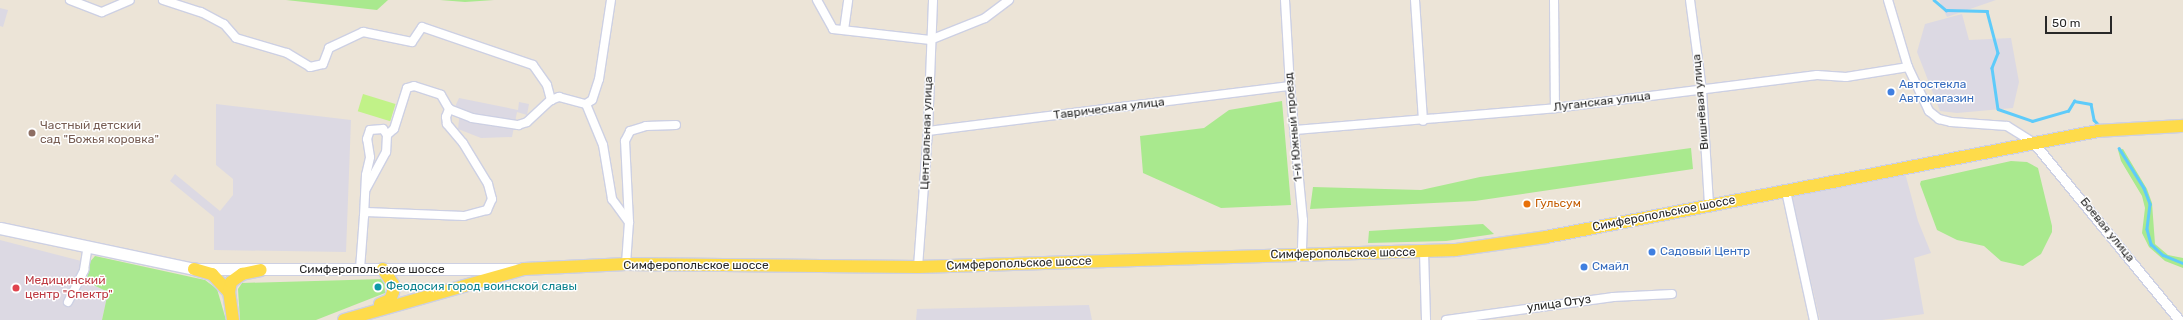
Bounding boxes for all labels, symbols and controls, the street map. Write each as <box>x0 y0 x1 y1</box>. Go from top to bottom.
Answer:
scale bar <box>2047 8 2114 34</box>
text: 50 m <box>2052 16 2080 30</box>
street label: Вишнёвая улица <box>1690 53 1712 151</box>
street label: 1-й Южный проезд <box>1282 72 1306 182</box>
street label: Центральная улица <box>918 76 936 190</box>
place label: Автостекла Автомагазин <box>1899 78 1974 106</box>
marker: Автостекла Автомагазин <box>1886 87 1896 97</box>
street label: Луганская улица <box>1553 89 1651 115</box>
street label: Таврическая улица <box>1053 95 1165 123</box>
place label: Частный детский сад "Божья коровка" <box>40 119 159 147</box>
marker: Частный детский сад "Божья коровка" <box>27 128 37 138</box>
street label: Симферопольское шоссе <box>1591 193 1737 235</box>
street label: Боевая улица <box>2077 195 2137 265</box>
place label: Гульсум <box>1535 197 1581 211</box>
marker: Гульсум <box>1522 199 1532 209</box>
place label: Садовый Центр <box>1660 245 1750 259</box>
street label: Симферопольское шоссе <box>1270 246 1416 262</box>
marker: Садовый Центр <box>1647 247 1657 257</box>
street label: Симферопольское шоссе <box>946 254 1092 274</box>
street label: Симферопольское шоссе <box>623 259 769 273</box>
place label: Смайл <box>1592 260 1629 274</box>
marker: Смайл <box>1579 262 1589 272</box>
street label: Симферопольское шоссе <box>299 263 445 277</box>
place label: Медицинский центр "Спектр" <box>25 274 113 302</box>
place label: Феодосия город воинской славы <box>386 280 577 294</box>
marker: Медицинский центр "Спектр" <box>10 282 22 294</box>
marker: Феодосия город воинской славы <box>373 282 383 292</box>
street label: улица Отуз <box>1526 292 1592 316</box>

